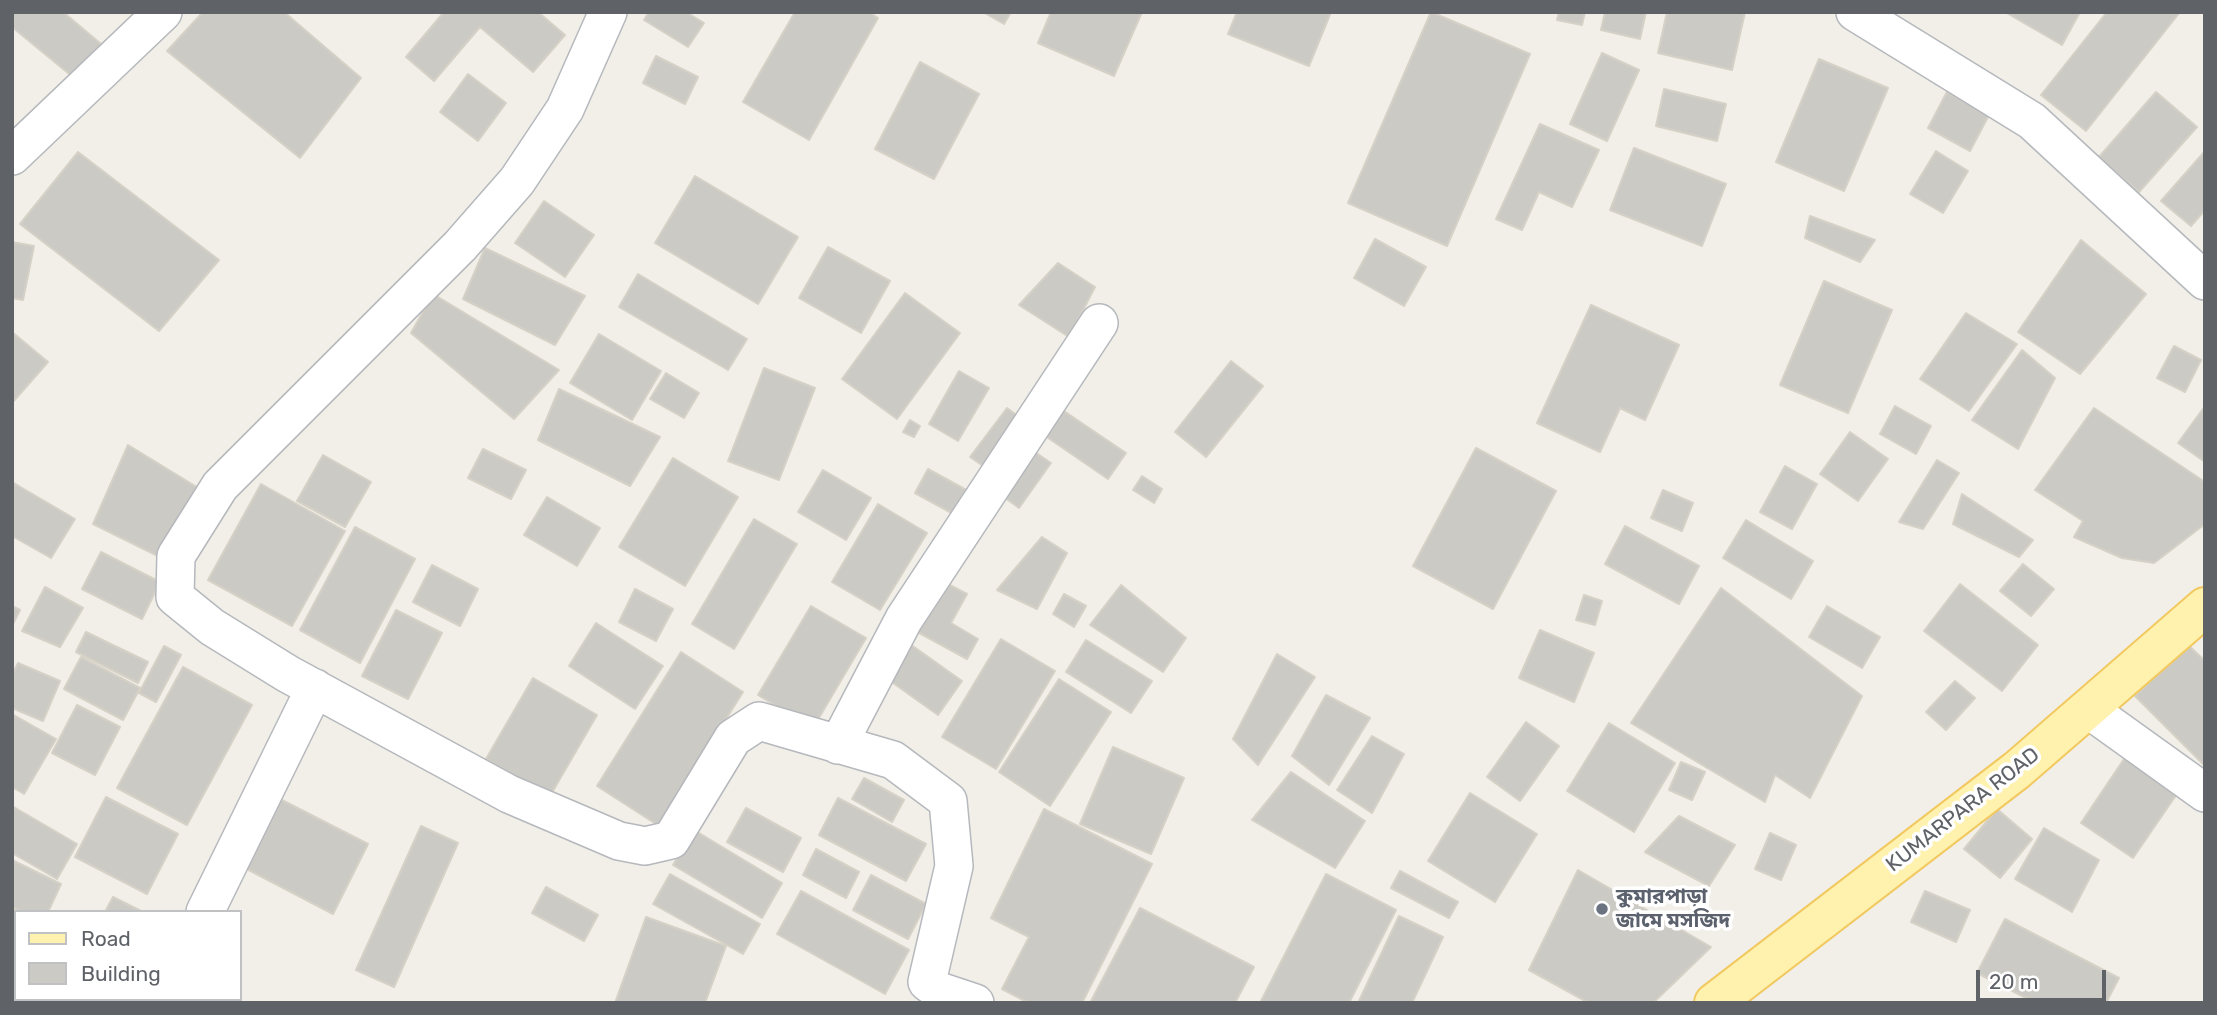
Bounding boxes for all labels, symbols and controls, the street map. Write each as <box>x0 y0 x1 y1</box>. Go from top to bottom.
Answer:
street label: KUMARPARA ROAD <box>1881 742 2045 878</box>
place label: কুমারপাড়া জামে মসজিদ <box>1616 884 1730 934</box>
marker: কুমারপাড়া জামে মসজিদ <box>1594 901 1610 917</box>
legend <box>14 910 242 1001</box>
text: Road <box>81 926 131 951</box>
scale bar <box>1979 956 2108 1000</box>
text: Building <box>81 961 161 986</box>
text: 20 m <box>1989 969 2038 994</box>

